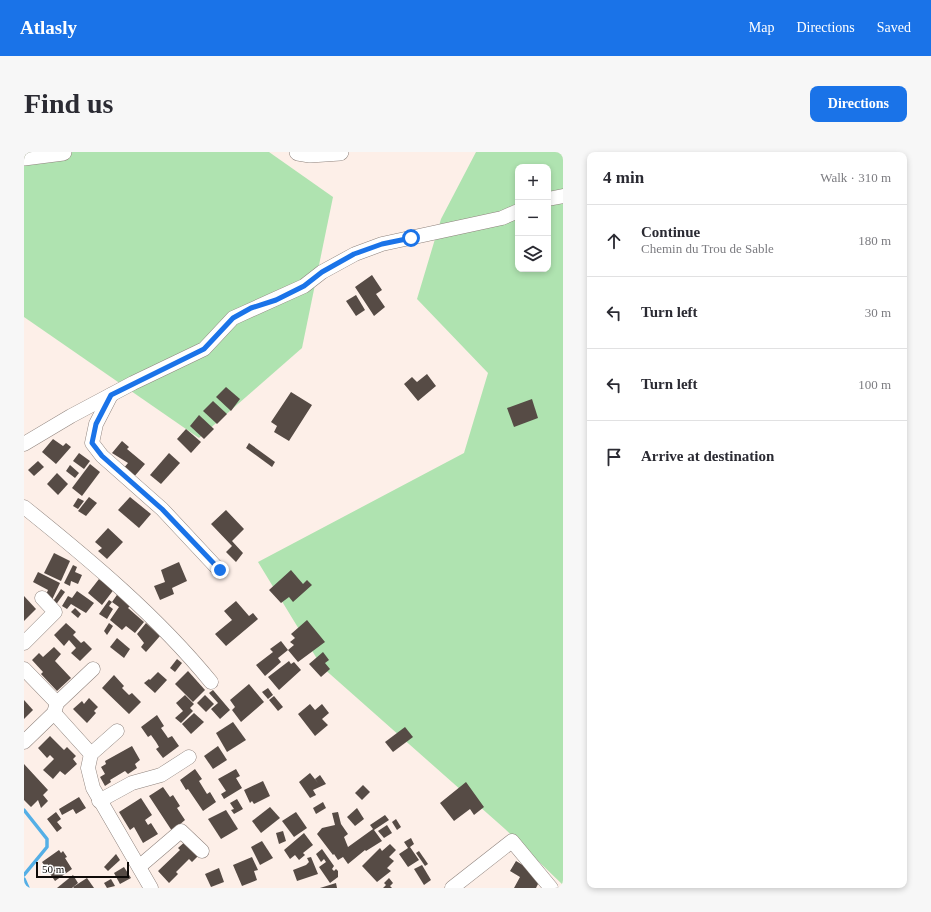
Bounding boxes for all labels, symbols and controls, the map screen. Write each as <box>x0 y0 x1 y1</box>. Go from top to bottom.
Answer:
text: Atlasly <box>20 17 77 38</box>
text: Map <box>749 20 774 35</box>
text: Directions <box>796 20 855 35</box>
text: Saved <box>877 20 911 35</box>
button: Directions <box>810 86 907 122</box>
text: Find us <box>24 88 114 119</box>
map controls <box>515 164 551 272</box>
button: + <box>515 164 551 200</box>
text: 4 min <box>603 168 644 187</box>
text: Walk · 310 m <box>820 170 891 185</box>
button: − <box>515 200 551 236</box>
text: Continue <box>641 224 700 240</box>
route start <box>402 229 420 247</box>
icon: ahead <box>603 230 625 252</box>
text: 180 m <box>858 233 891 248</box>
button: layers <box>515 236 551 272</box>
text: Chemin du Trou de Sable <box>641 241 774 256</box>
icon: left <box>603 302 625 324</box>
text: Turn left <box>641 304 698 320</box>
text: 30 m <box>865 305 891 320</box>
icon: left <box>603 374 625 396</box>
text: Turn left <box>641 376 698 392</box>
text: 100 m <box>858 377 891 392</box>
icon: arrive <box>603 446 625 468</box>
text: Arrive at destination <box>641 448 774 464</box>
route end <box>211 561 229 579</box>
scale bar <box>36 860 129 879</box>
text: 50 m <box>42 863 64 875</box>

